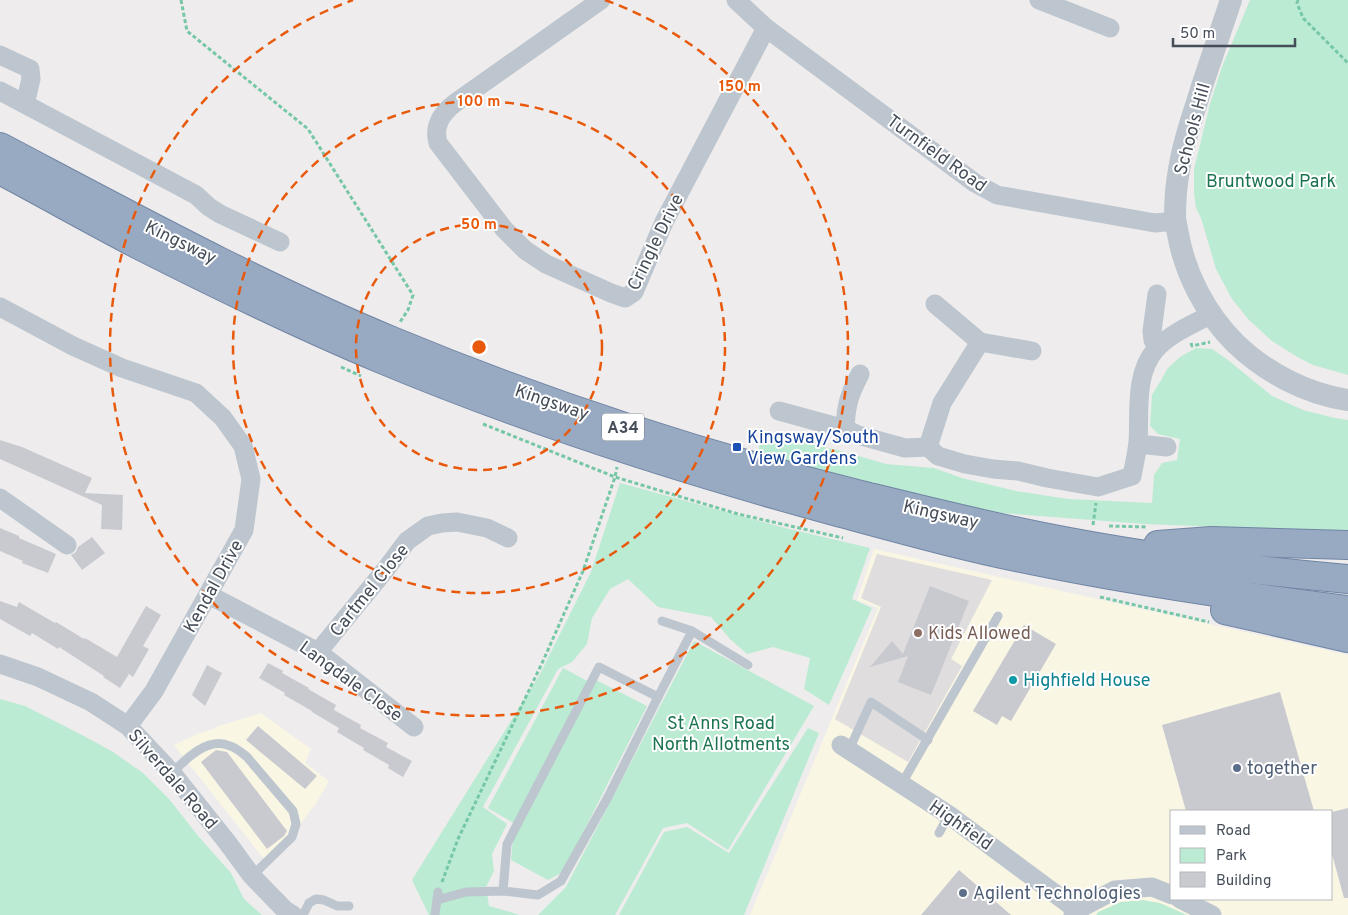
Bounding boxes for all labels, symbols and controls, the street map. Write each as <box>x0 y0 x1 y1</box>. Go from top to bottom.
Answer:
scale bar <box>1173 15 1296 47</box>
text: 50 m <box>1180 25 1215 44</box>
text: 150 m <box>719 78 761 97</box>
street label: Schools Hill <box>1170 81 1217 178</box>
text: 100 m <box>458 93 500 112</box>
street label: Turnfield Road <box>882 110 991 198</box>
park label: Bruntwood Park <box>1206 171 1336 194</box>
street label: Cringle Drive <box>623 190 690 295</box>
street label: Kingsway <box>141 216 220 271</box>
text: 50 m <box>461 216 497 235</box>
centre of rings <box>470 338 488 356</box>
street label: Kingsway <box>511 380 592 427</box>
road number: A34 <box>602 414 644 441</box>
place label: Kingsway/South View Gardens <box>747 427 879 471</box>
marker: Kingsway/South View Gardens <box>731 441 743 453</box>
street label: Kingsway <box>901 496 981 535</box>
street label: Kendal Drive <box>179 536 249 637</box>
street label: Cartmel Close <box>326 540 415 642</box>
place label: Kids Allowed <box>928 623 1031 646</box>
marker: Kids Allowed <box>912 627 924 639</box>
street label: Langdale Close <box>294 637 406 728</box>
place label: Highfield House <box>1023 670 1151 693</box>
marker: Highfield House <box>1007 674 1019 686</box>
park label: St Anns Road North Allotments <box>652 713 790 757</box>
street label: Silverdale Road <box>122 725 222 835</box>
place label: together <box>1247 758 1317 781</box>
marker: together <box>1231 762 1243 774</box>
street label: Highfield <box>924 796 996 856</box>
legend <box>1170 810 1333 900</box>
text: Road <box>1216 822 1251 841</box>
text: Park <box>1216 847 1247 866</box>
text: Building <box>1216 872 1271 891</box>
place label: Agilent Technologies <box>973 883 1141 906</box>
marker: Agilent Technologies <box>957 887 969 899</box>

